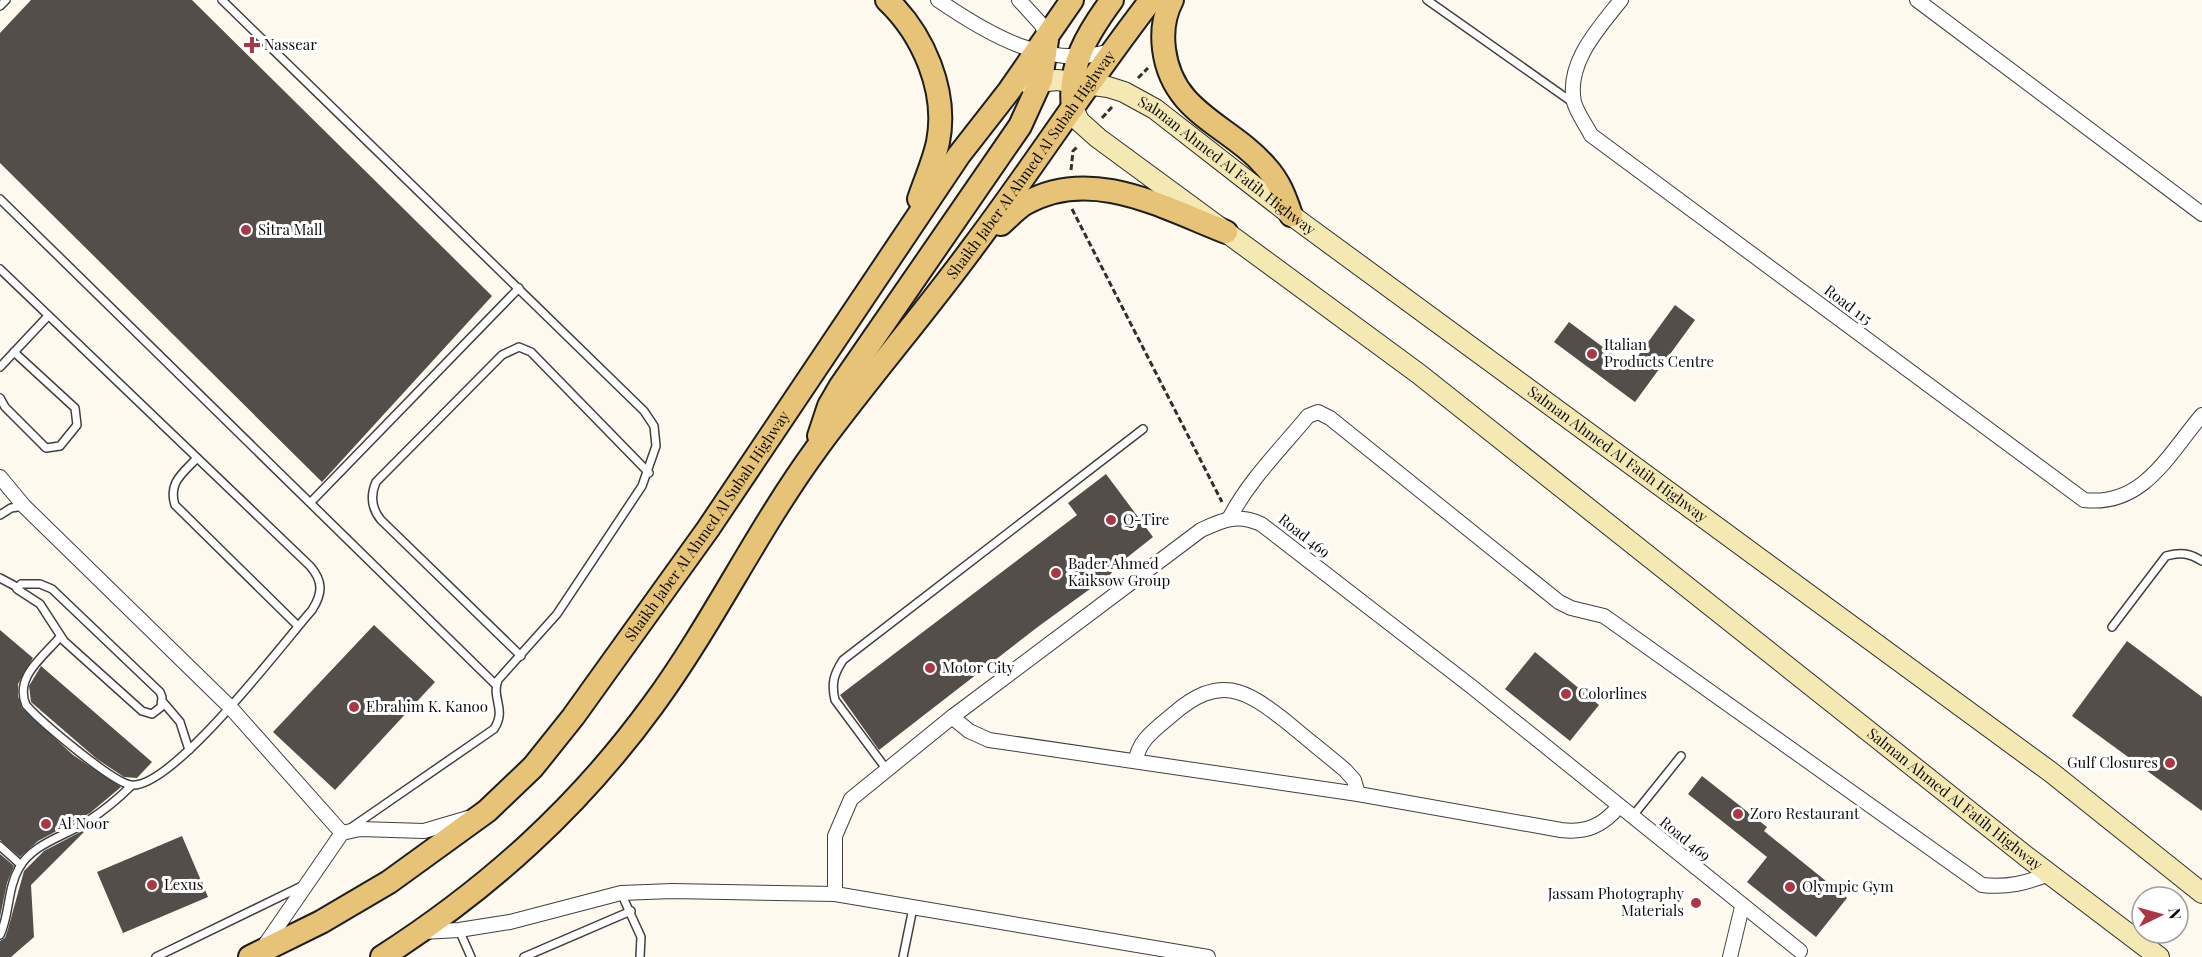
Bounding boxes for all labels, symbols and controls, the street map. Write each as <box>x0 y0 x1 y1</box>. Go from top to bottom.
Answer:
place label: Nassear <box>264 34 317 54</box>
marker: Nassear <box>245 38 259 52</box>
street label: Shaikh Jaber Al Ahmed Al Subah Highway <box>941 46 1119 283</box>
street label: Salman Ahmed Al Fatih Highway <box>1135 91 1320 239</box>
place label: Sitra Mall <box>258 219 323 239</box>
marker: Sitra Mall <box>239 223 253 237</box>
street label: Road 115 <box>1821 280 1877 329</box>
place label: Italian Products Centre <box>1604 334 1714 371</box>
marker: Italian Products Centre <box>1585 347 1599 361</box>
street label: Salman Ahmed Al Fatih Highway <box>1524 381 1712 526</box>
street label: Shaikh Jaber Al Ahmed Al Subah Highway <box>619 406 794 645</box>
place label: Q-Tire <box>1123 509 1169 529</box>
street label: Road 469 <box>1275 509 1335 562</box>
marker: Q-Tire <box>1104 513 1118 527</box>
place label: Bader Ahmed Kaiksow Group <box>1068 553 1171 590</box>
marker: Bader Ahmed Kaiksow Group <box>1049 566 1063 580</box>
place label: Motor City <box>942 657 1015 677</box>
marker: Motor City <box>923 661 937 675</box>
place label: Colorlines <box>1578 683 1647 703</box>
marker: Colorlines <box>1559 687 1573 701</box>
place label: Ebrahim K. Kanoo <box>366 696 488 716</box>
marker: Ebrahim K. Kanoo <box>347 700 361 714</box>
street label: Salman Ahmed Al Fatih Highway <box>1863 723 2047 875</box>
place label: Gulf Closures <box>2067 752 2158 772</box>
marker: Gulf Closures <box>2163 756 2177 770</box>
place label: Zoro Restaurant <box>1750 803 1860 823</box>
marker: Zoro Restaurant <box>1731 807 1745 821</box>
street label: Road 469 <box>1656 811 1715 865</box>
place label: Al Noor <box>57 813 109 833</box>
marker: Al Noor <box>39 817 53 831</box>
place label: Lexus <box>164 874 203 894</box>
place label: Olympic Gym <box>1802 876 1894 896</box>
marker: Lexus <box>145 878 159 892</box>
marker: Olympic Gym <box>1783 880 1797 894</box>
place label: Jassam Photography Materials <box>1547 883 1684 920</box>
north arrow <box>2130 885 2190 945</box>
marker: Jassam Photography Materials <box>1689 896 1703 910</box>
text: N <box>2164 907 2186 921</box>

